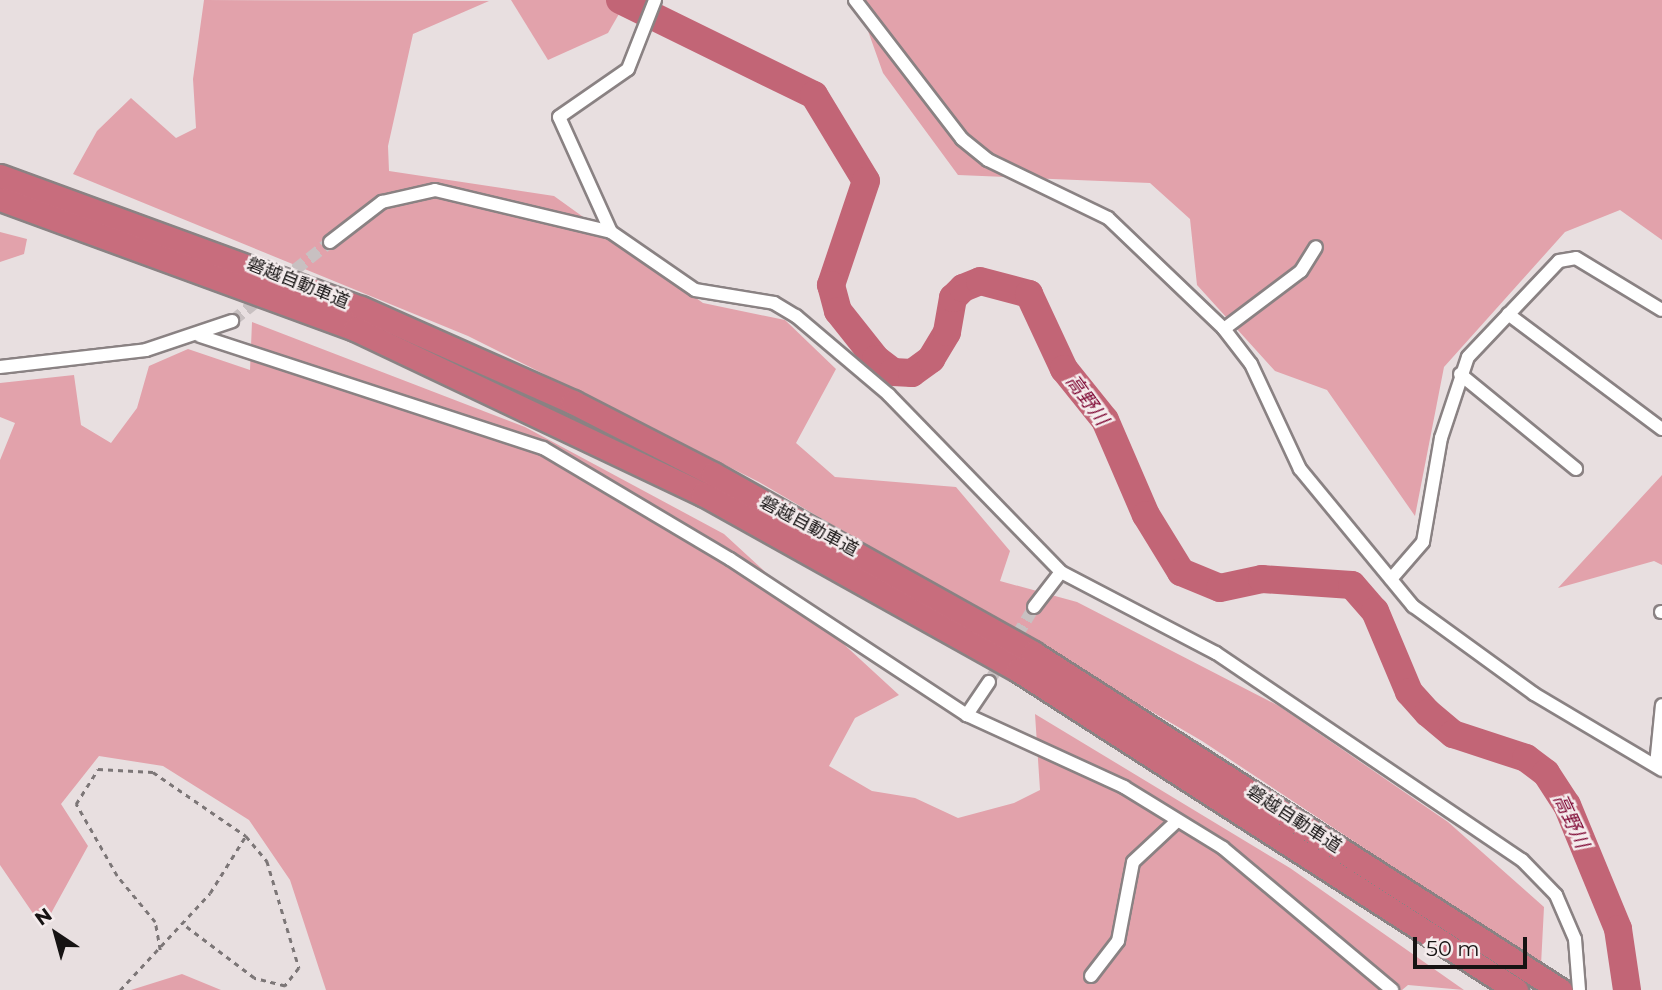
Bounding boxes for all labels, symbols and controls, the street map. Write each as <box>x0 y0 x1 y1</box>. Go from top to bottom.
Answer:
street label: 磐越自動車道 <box>244 253 352 313</box>
water label: 高野川 <box>1061 370 1113 430</box>
street label: 磐越自動車道 <box>756 491 862 561</box>
street label: 磐越自動車道 <box>1243 781 1345 857</box>
water label: 高野川 <box>1549 790 1593 852</box>
north arrow <box>21 899 91 969</box>
text: N <box>30 903 56 930</box>
scale bar <box>1417 923 1531 967</box>
text: 50 m <box>1426 936 1480 961</box>

